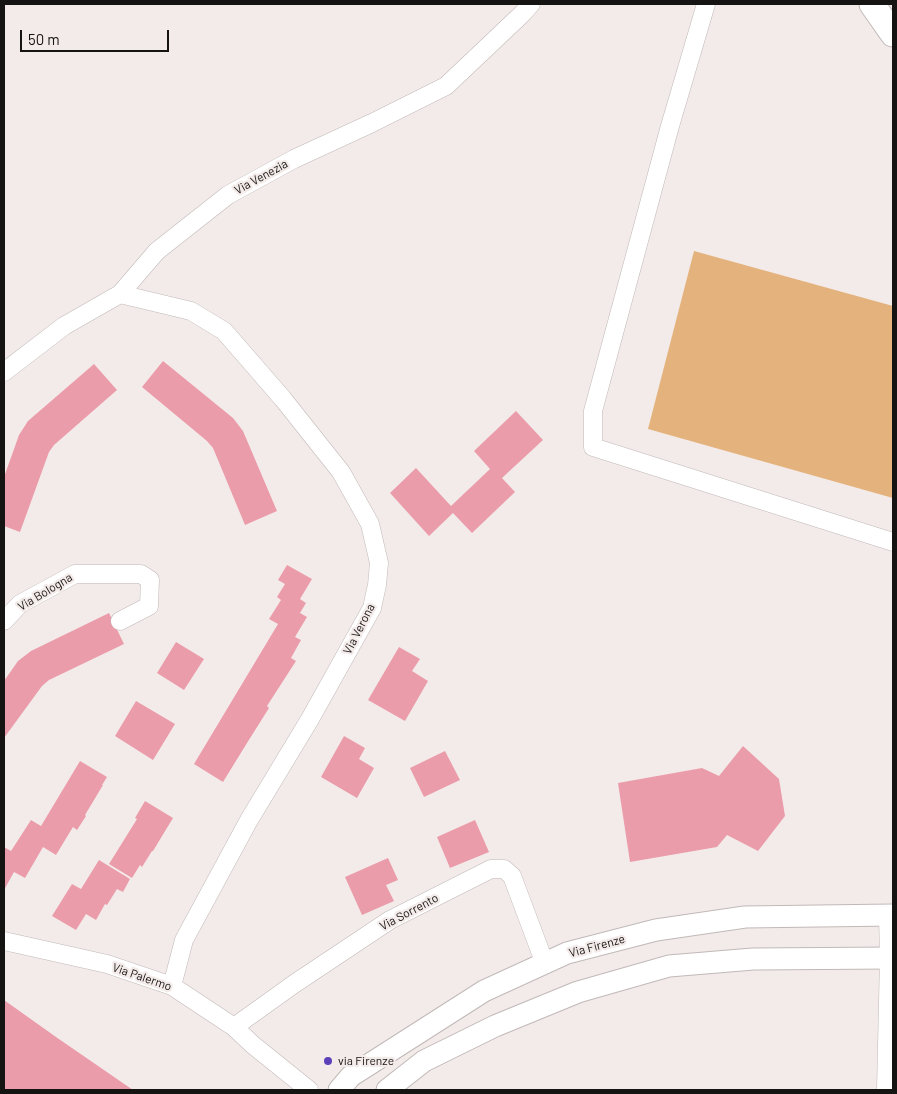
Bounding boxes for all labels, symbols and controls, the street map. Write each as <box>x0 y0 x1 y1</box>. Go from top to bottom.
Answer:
scale bar <box>22 20 171 52</box>
text: 50 m <box>28 30 60 48</box>
street label: Via Venezia <box>232 156 290 198</box>
street label: Via Bologna <box>15 570 75 614</box>
street label: Via Verona <box>340 601 378 657</box>
street label: Via Sorrento <box>377 891 441 933</box>
street label: Via Firenze <box>567 932 627 960</box>
street label: Via Palermo <box>110 960 174 994</box>
place label: via Firenze <box>338 1054 394 1068</box>
marker: via Firenze <box>322 1055 334 1067</box>

